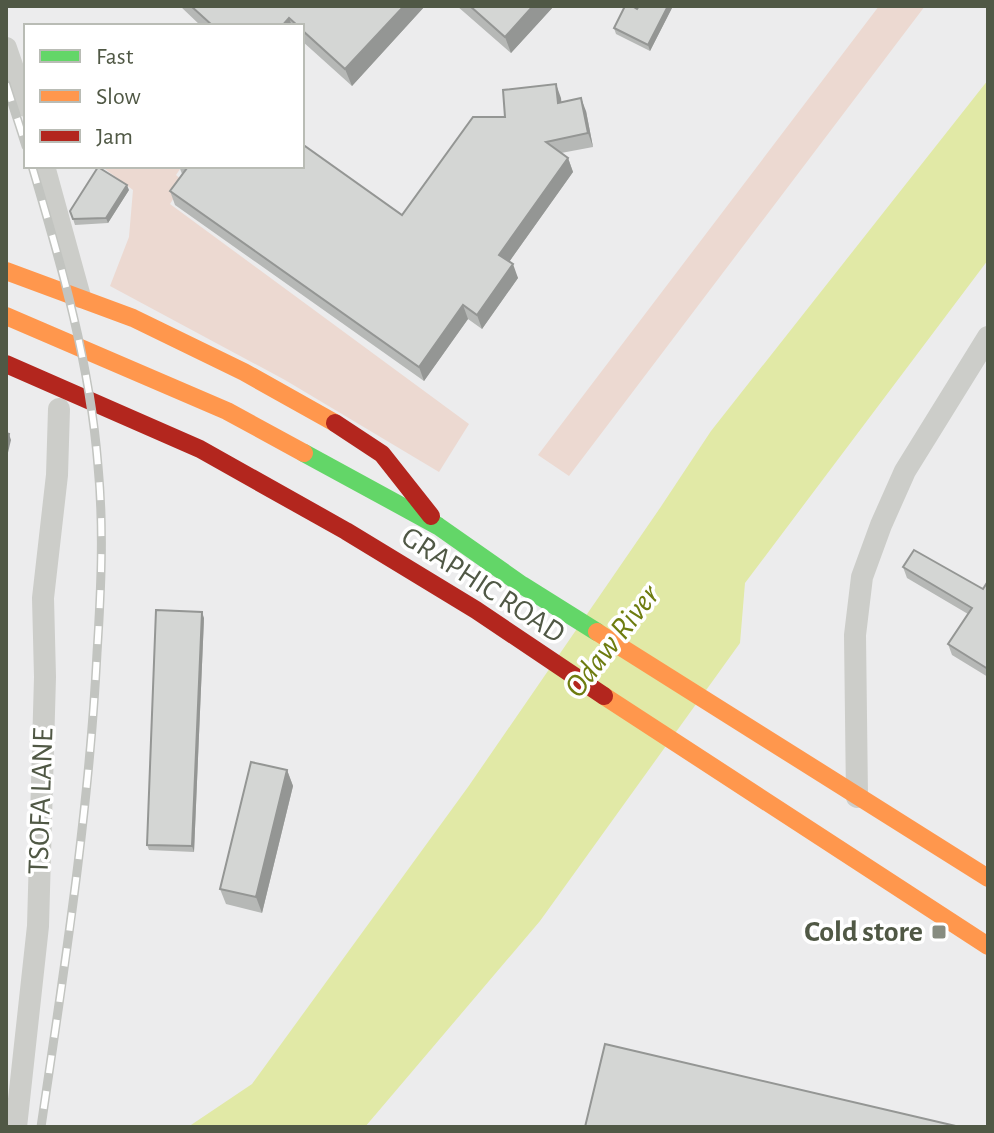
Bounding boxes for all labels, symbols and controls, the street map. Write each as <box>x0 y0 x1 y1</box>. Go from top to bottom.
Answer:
legend <box>24 24 304 168</box>
text: Fast <box>96 45 134 69</box>
text: Slow <box>96 85 141 109</box>
text: Jam <box>96 125 133 149</box>
street label: GRAPHIC ROAD <box>396 521 570 649</box>
water label: Odaw River <box>559 578 666 703</box>
street label: TSOFA LANE <box>23 727 59 875</box>
place label: Cold store <box>804 917 923 947</box>
marker: Cold store <box>930 923 948 941</box>

